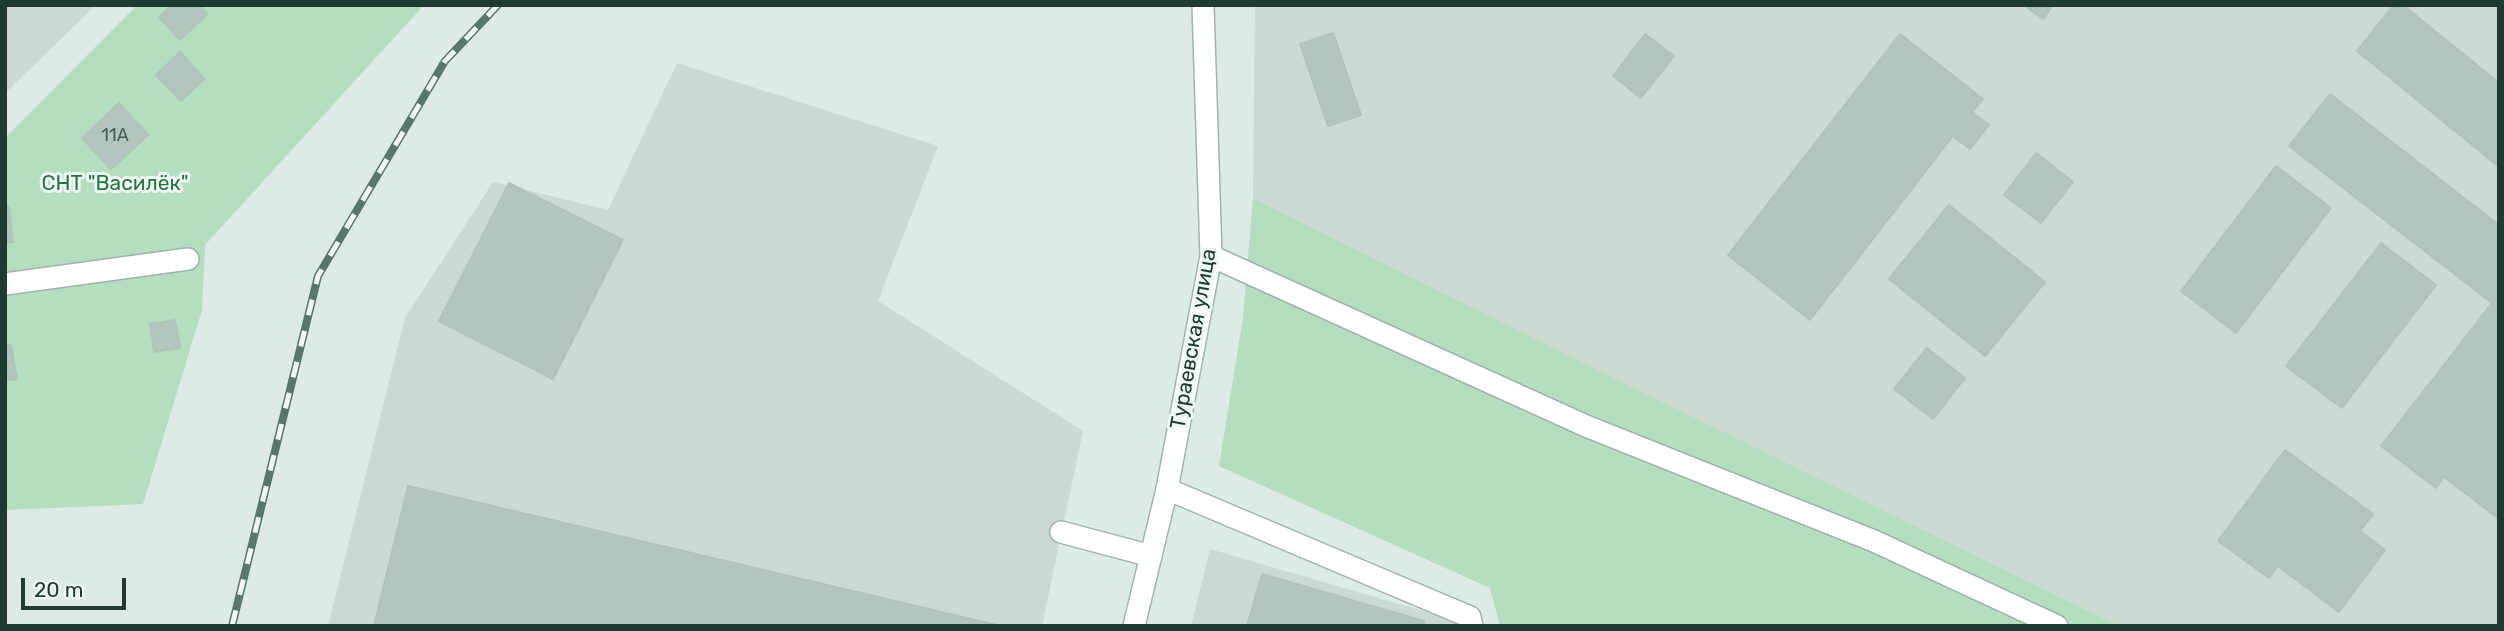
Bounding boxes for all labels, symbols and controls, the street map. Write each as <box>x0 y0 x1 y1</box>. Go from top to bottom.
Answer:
house number: 11А <box>101 125 129 147</box>
park label: СНТ "Василёк" <box>41 171 189 197</box>
street label: Тураевская улица <box>1166 247 1222 431</box>
scale bar <box>24 564 130 608</box>
text: 20 m <box>34 577 83 602</box>

